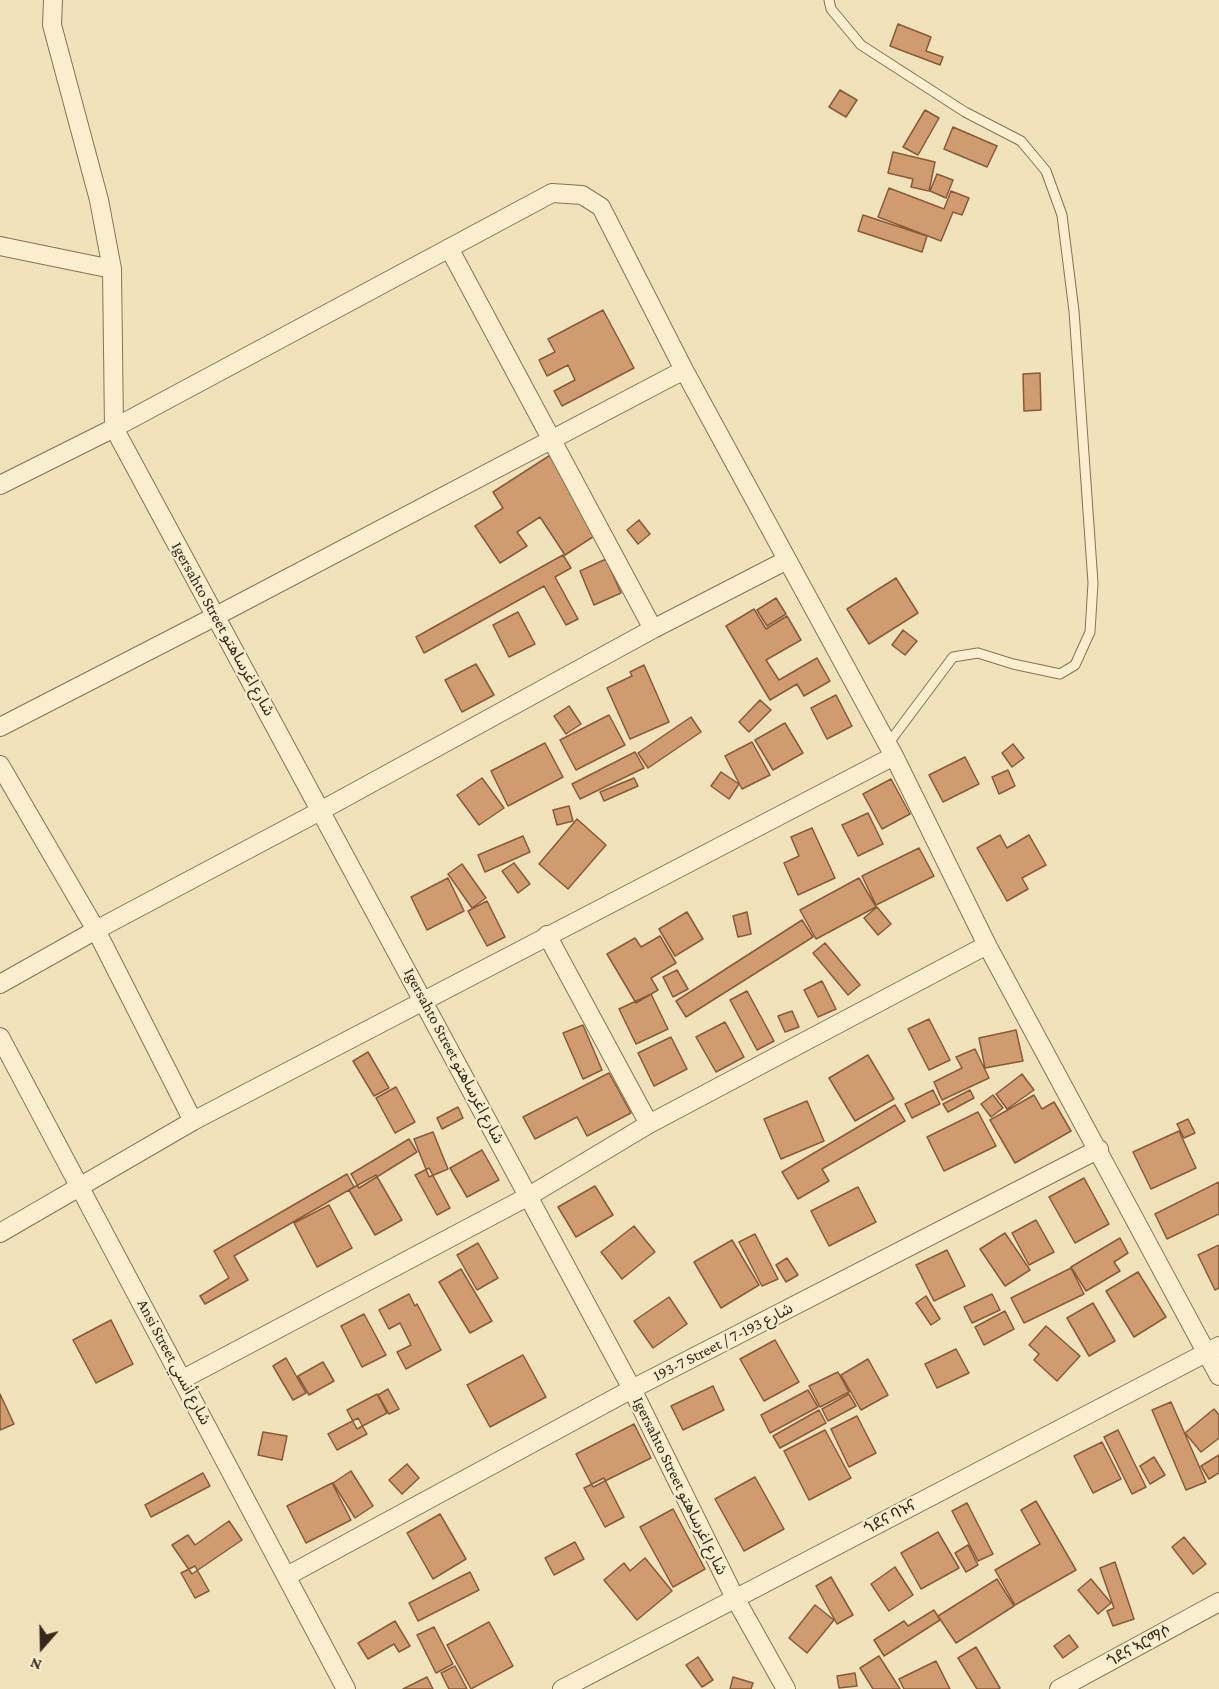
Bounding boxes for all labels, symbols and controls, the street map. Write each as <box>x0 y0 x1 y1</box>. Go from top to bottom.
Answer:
street label: Igersahto Street شارع اغرساهتو <box>167 539 279 719</box>
street label: Igersahto Street شارع اغرساهتو <box>400 965 508 1147</box>
street label: Ansi Street شارع أنسي <box>133 1296 215 1428</box>
street label: 193-7 Street / شارع 193-7 <box>650 1298 796 1386</box>
street label: Igersahto Street شارع اغرساهتو <box>628 1394 732 1578</box>
street label: ጎደና ባኑና <box>861 1495 919 1539</box>
north arrow <box>12 1617 72 1677</box>
street label: ጎደና ኣርማሶ <box>1103 1621 1175 1671</box>
text: N <box>28 1655 44 1674</box>

